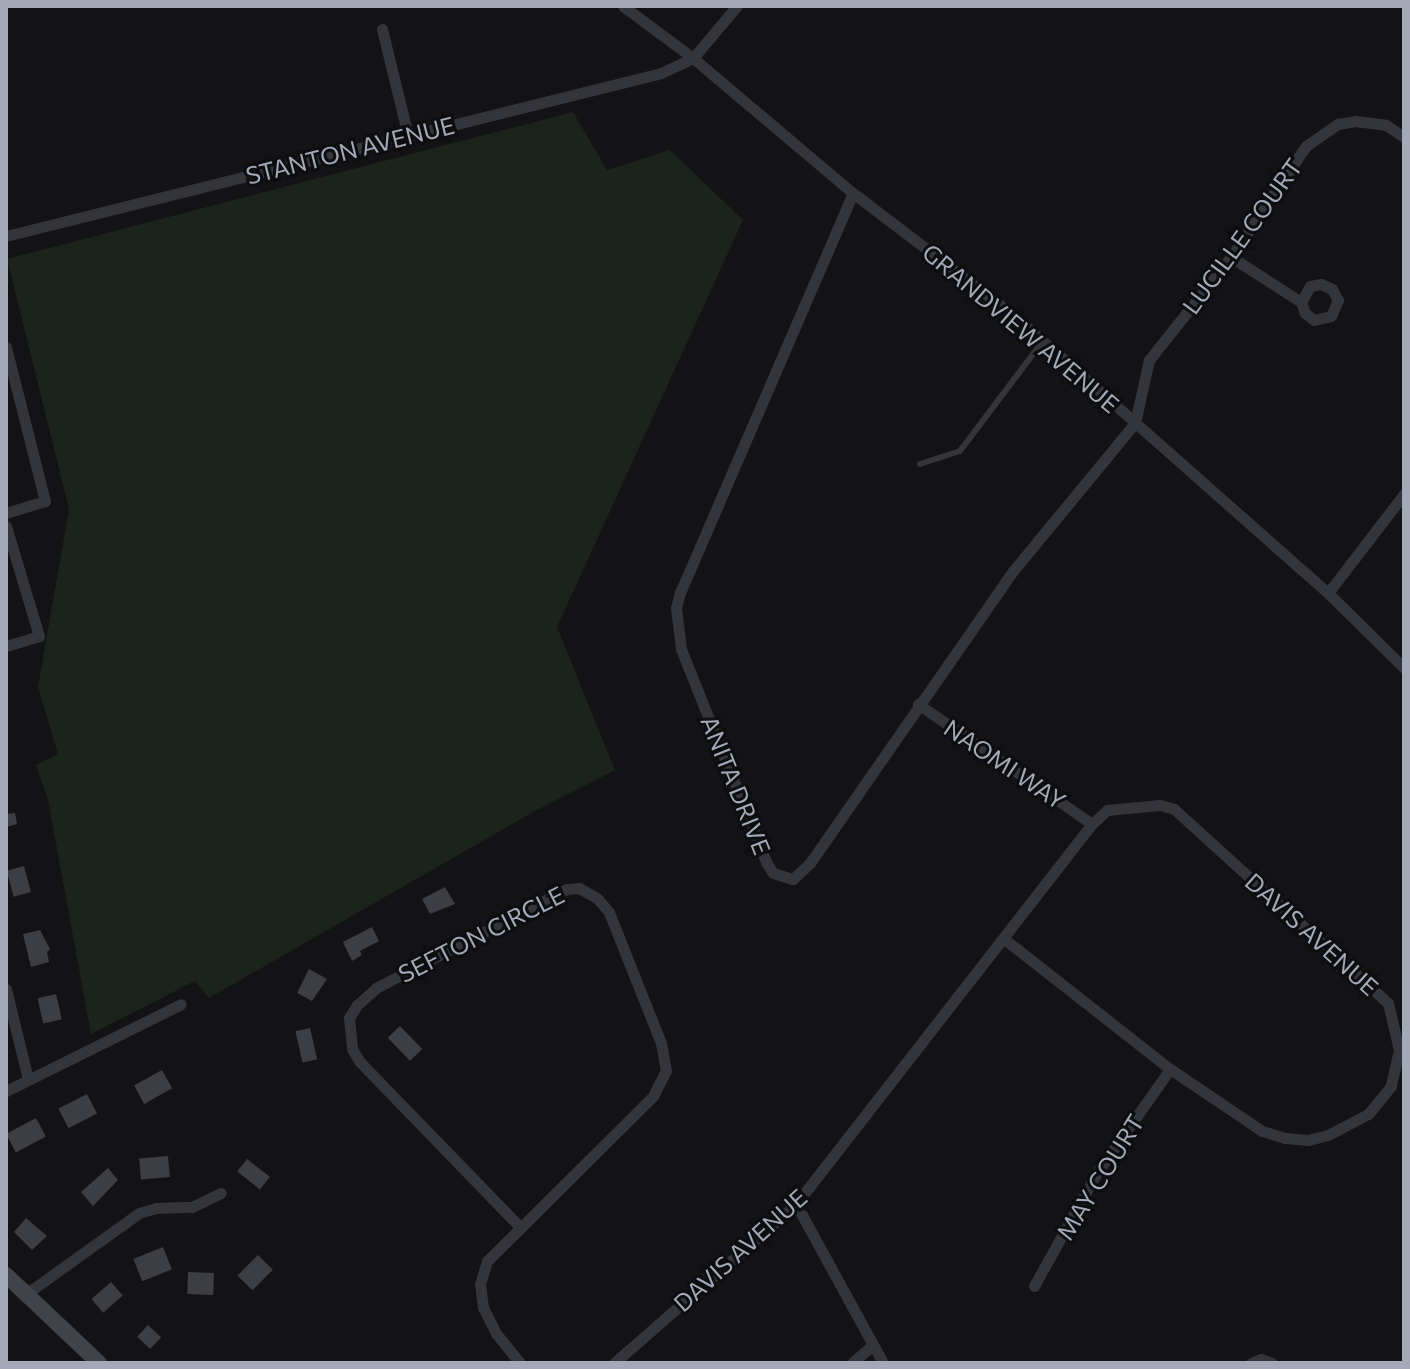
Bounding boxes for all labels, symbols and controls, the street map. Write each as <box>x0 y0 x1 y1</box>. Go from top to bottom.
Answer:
street label: STANTON AVENUE <box>243 110 457 190</box>
street label: LUCILLE COURT <box>1176 153 1308 319</box>
street label: GRANDVIEW AVENUE <box>917 237 1125 419</box>
street label: ANITA DRIVE <box>695 711 777 859</box>
street label: NAOMI WAY <box>939 713 1071 815</box>
street label: DAVIS AVENUE <box>1240 867 1384 1001</box>
street label: SEFTON CIRCLE <box>393 880 569 988</box>
street label: MAY COURT <box>1050 1109 1150 1245</box>
street label: DAVIS AVENUE <box>668 1183 812 1317</box>

